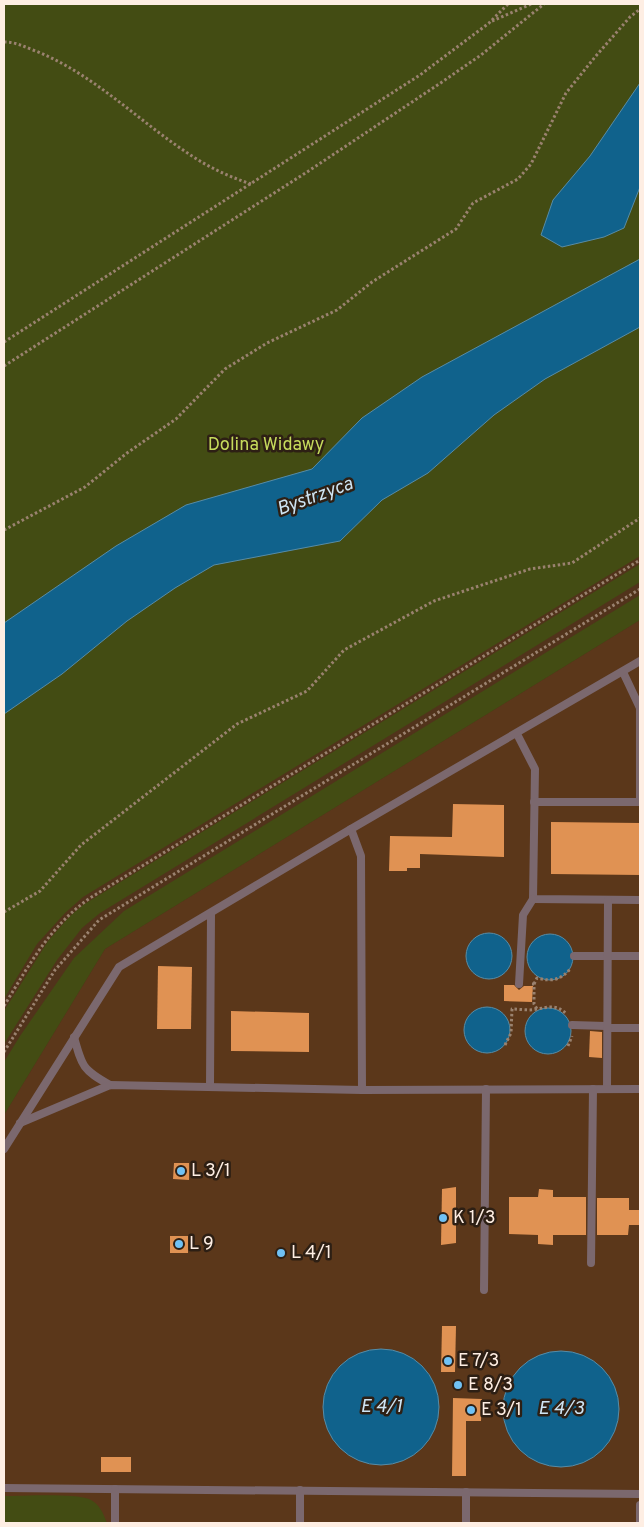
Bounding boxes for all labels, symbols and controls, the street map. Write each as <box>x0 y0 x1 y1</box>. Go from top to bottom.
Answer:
park label: Dolina Widawy <box>208 434 324 457</box>
water label: Bystrzyca <box>274 472 357 522</box>
place label: L 3/1 <box>191 1160 231 1183</box>
marker: L 3/1 <box>175 1165 187 1177</box>
place label: K 1/3 <box>453 1207 495 1230</box>
marker: K 1/3 <box>437 1212 449 1224</box>
place label: L 9 <box>189 1233 214 1256</box>
marker: L 9 <box>173 1238 185 1250</box>
place label: L 4/1 <box>291 1242 332 1265</box>
marker: L 4/1 <box>275 1247 287 1259</box>
place label: E 7/3 <box>458 1350 499 1373</box>
marker: E 7/3 <box>442 1355 454 1367</box>
place label: E 8/3 <box>468 1374 513 1397</box>
marker: E 8/3 <box>452 1379 464 1391</box>
water label: E 4/1 <box>360 1395 402 1419</box>
water label: E 4/3 <box>538 1397 584 1421</box>
place label: E 3/1 <box>481 1399 522 1422</box>
marker: E 3/1 <box>465 1404 477 1416</box>

